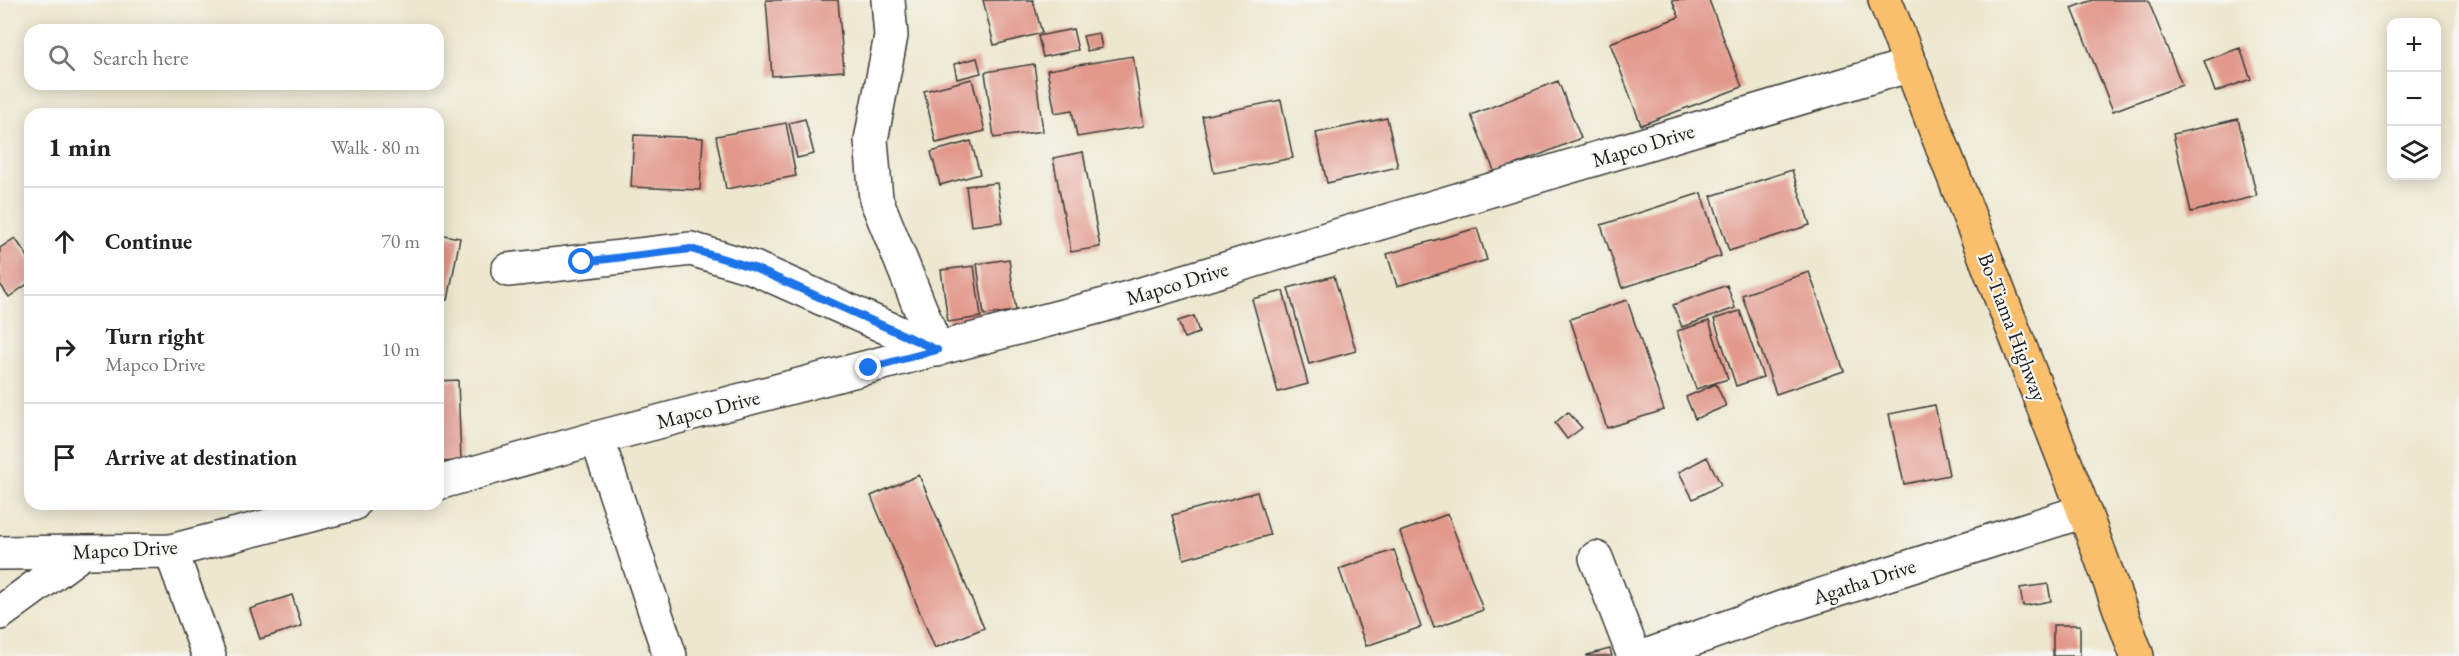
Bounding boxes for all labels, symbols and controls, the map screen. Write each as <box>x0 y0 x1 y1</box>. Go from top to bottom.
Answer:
map controls <box>2387 18 2441 180</box>
button: + <box>2387 18 2441 72</box>
search box <box>24 24 444 90</box>
icon: search <box>45 41 78 74</box>
text: Search here <box>93 43 188 72</box>
button: − <box>2387 72 2441 126</box>
street label: Mapco Drive <box>1589 117 1697 173</box>
button: layers <box>2387 126 2441 180</box>
text: 1 min <box>48 130 111 164</box>
text: Walk · 80 m <box>331 134 420 160</box>
icon: ahead <box>48 225 81 258</box>
text: Continue <box>105 227 192 256</box>
text: 70 m <box>381 228 420 254</box>
route start <box>568 248 594 274</box>
street label: Bo-Tiama Highway <box>1972 249 2054 406</box>
street label: Mapco Drive <box>1123 255 1231 311</box>
text: Turn right <box>105 322 204 351</box>
icon: right <box>48 333 81 366</box>
text: 10 m <box>381 336 420 362</box>
text: Mapco Drive <box>105 351 205 377</box>
route end <box>855 354 881 380</box>
street label: Mapco Drive <box>654 383 762 435</box>
icon: arrive <box>48 441 81 474</box>
text: Arrive at destination <box>105 443 297 472</box>
street label: Mapco Drive <box>72 533 178 565</box>
street label: Agatha Drive <box>1808 552 1919 611</box>

